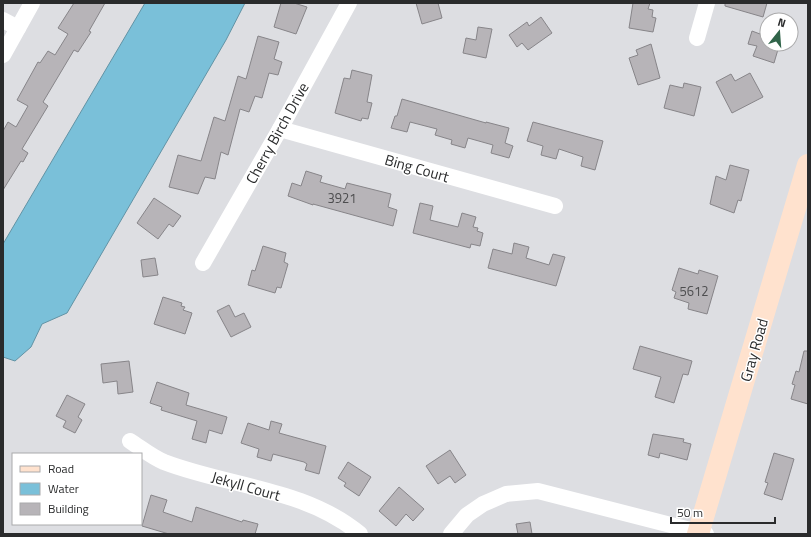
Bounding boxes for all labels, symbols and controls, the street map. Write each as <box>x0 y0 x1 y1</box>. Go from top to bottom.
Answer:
north arrow <box>759 12 799 52</box>
text: N <box>776 14 788 31</box>
street label: Cherry Birch Drive <box>240 78 314 188</box>
street label: Bing Court <box>382 148 453 188</box>
house number: 3921 <box>327 188 357 208</box>
house number: 5612 <box>679 281 709 301</box>
street label: Gray Road <box>734 316 774 384</box>
legend <box>12 453 142 525</box>
text: Road <box>48 459 74 478</box>
street label: Jekyll Court <box>209 465 284 507</box>
text: Water <box>48 479 79 498</box>
text: Building <box>48 499 89 518</box>
scale bar <box>671 499 775 525</box>
text: 50 m <box>677 503 703 522</box>

